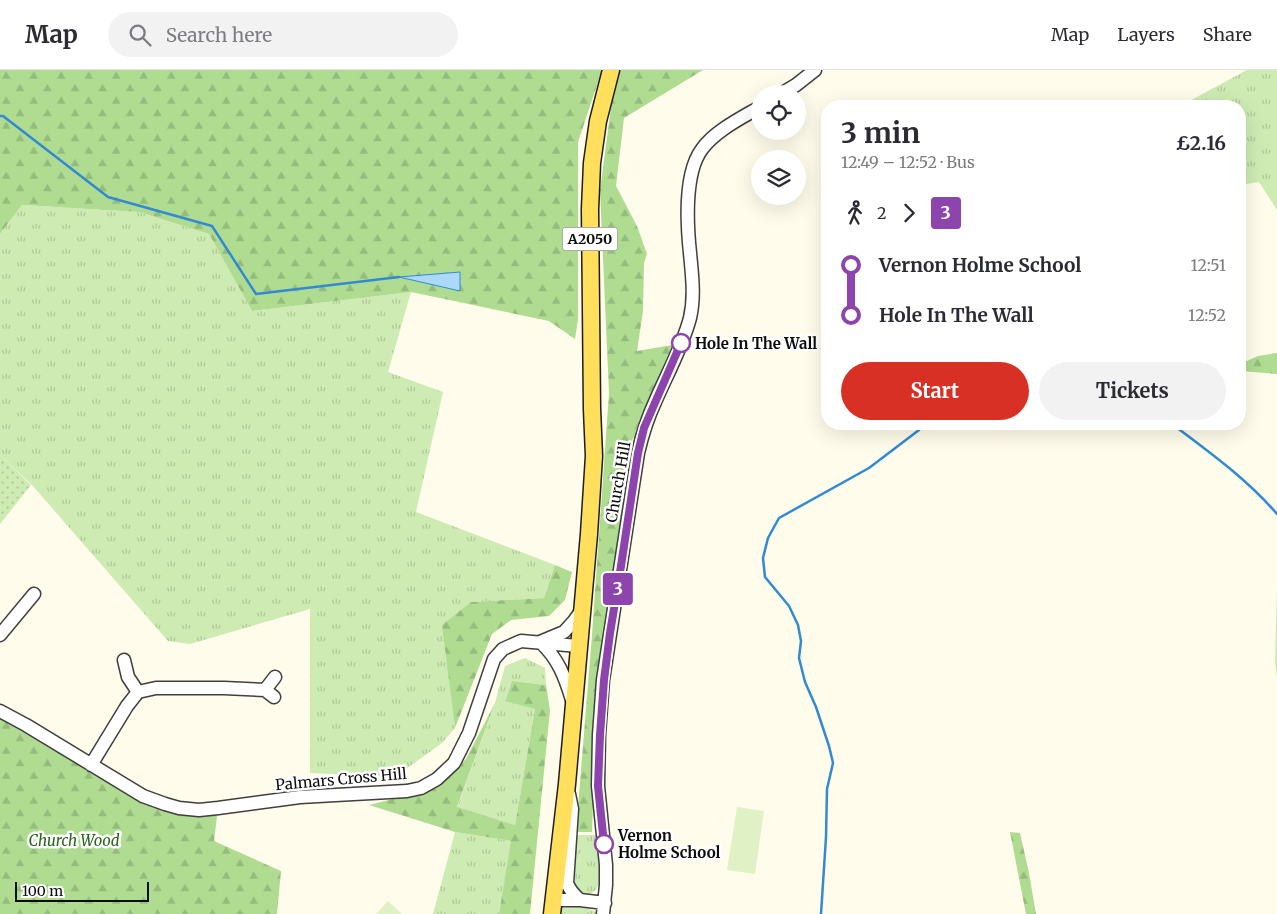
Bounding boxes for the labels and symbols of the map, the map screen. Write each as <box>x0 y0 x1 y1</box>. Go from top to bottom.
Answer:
road number: A2050 <box>562 227 618 250</box>
marker: Hole In The Wall <box>671 333 691 353</box>
place label: Hole In The Wall <box>695 334 817 353</box>
street label: Church Hill <box>602 440 635 524</box>
line badge: 3 <box>602 573 634 605</box>
street label: Palmars Cross Hill <box>275 764 408 794</box>
place label: Vernon Holme School <box>617 826 721 862</box>
park label: Church Wood <box>28 831 120 850</box>
marker: Vernon Holme School <box>594 834 614 854</box>
scale bar <box>15 879 149 902</box>

